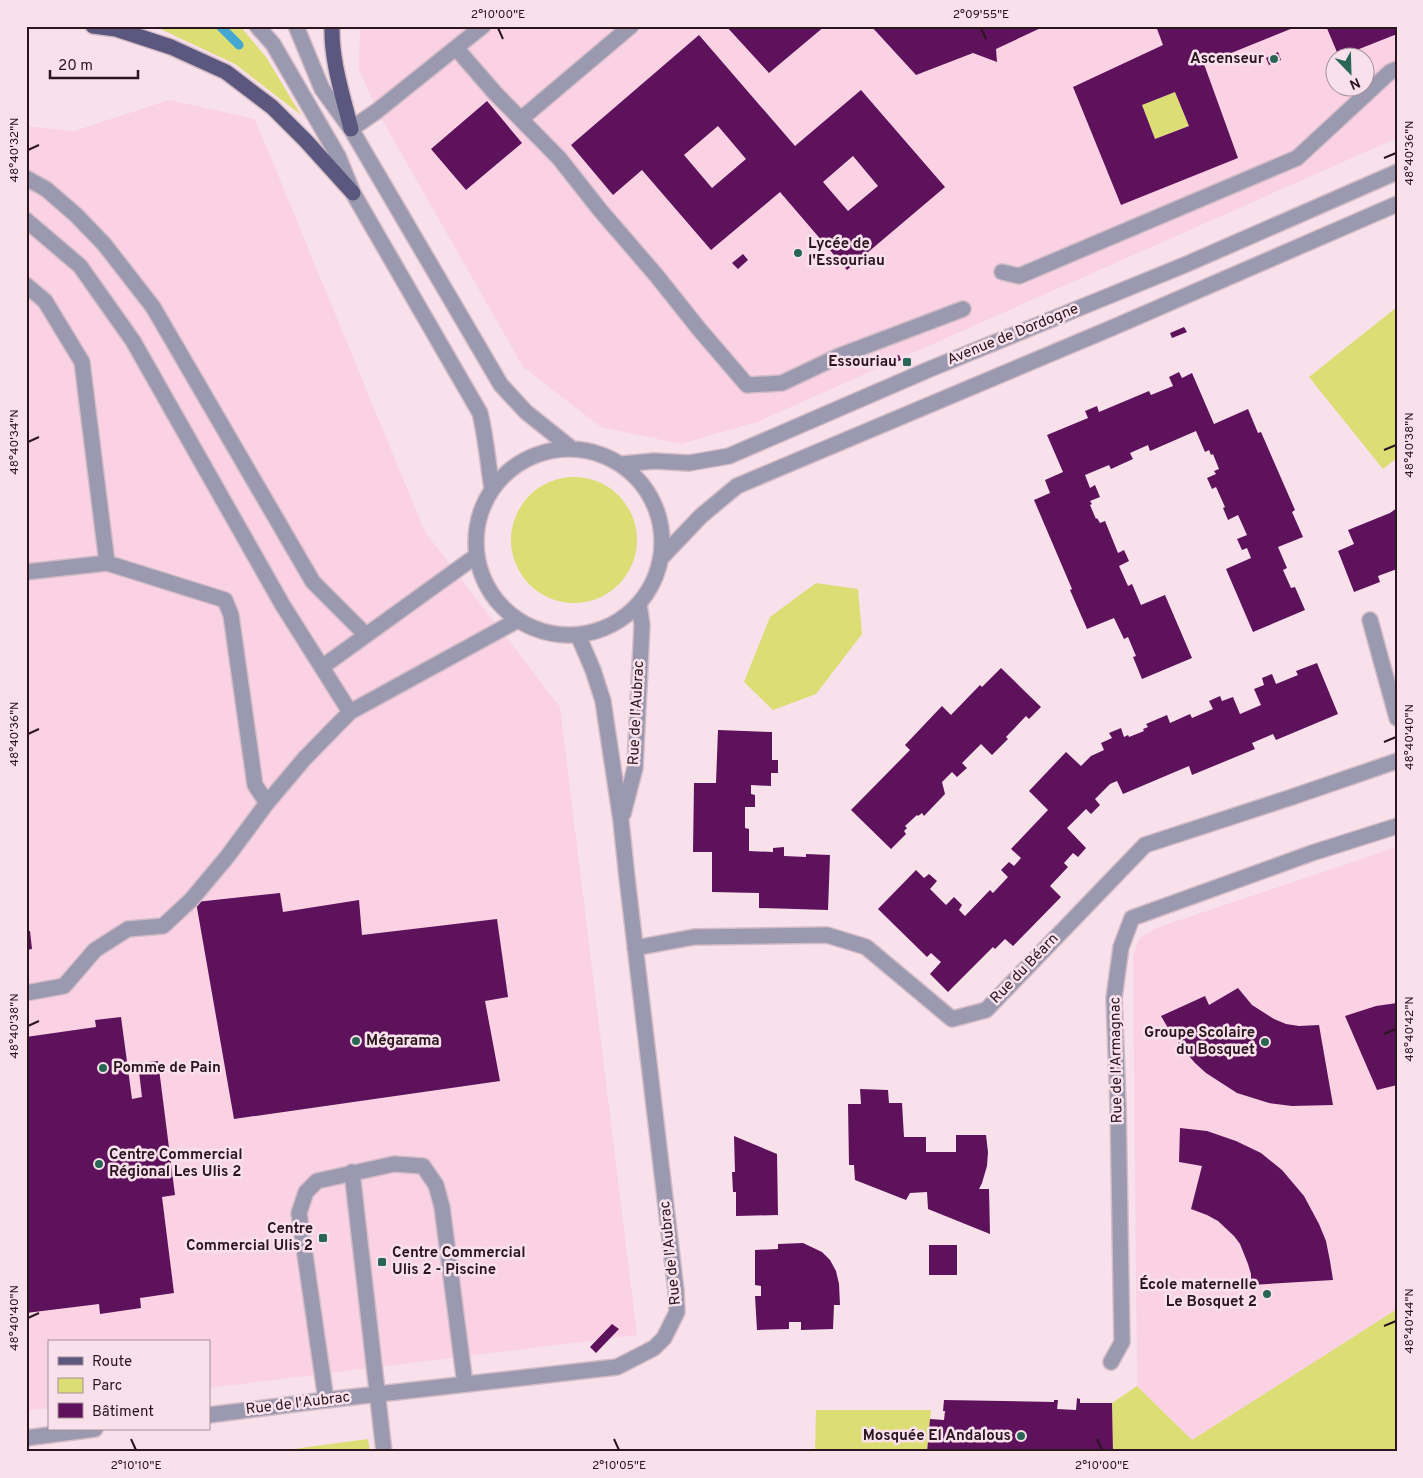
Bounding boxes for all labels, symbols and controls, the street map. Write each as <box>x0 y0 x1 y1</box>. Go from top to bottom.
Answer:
text: 2°10'00"E <box>471 7 525 23</box>
text: 2°09'55"E <box>953 7 1009 23</box>
scale bar <box>50 48 138 80</box>
north arrow <box>1326 48 1376 98</box>
place label: Ascenseur <box>1190 50 1265 69</box>
marker: Ascenseur <box>1268 53 1280 65</box>
text: 20 m <box>58 57 93 76</box>
text: N <box>1347 73 1362 92</box>
text: 48°40'32"N <box>7 117 23 183</box>
text: 48°40'36"N <box>1402 120 1418 186</box>
place label: Lycée de l'Essouriau <box>808 235 885 271</box>
marker: Lycée de l'Essouriau <box>792 247 804 259</box>
street label: Avenue de Dordogne <box>945 300 1081 370</box>
place label: Essouriau <box>828 353 897 372</box>
marker: Essouriau <box>901 356 913 368</box>
text: 48°40'34"N <box>7 409 23 475</box>
text: 48°40'38"N <box>1402 412 1418 478</box>
street label: Rue de l'Aubrac <box>625 660 649 766</box>
text: 48°40'36"N <box>7 701 23 767</box>
text: 48°40'40"N <box>1402 704 1418 770</box>
street label: Rue du Béarn <box>987 930 1063 1008</box>
text: 48°40'38"N <box>7 993 23 1059</box>
text: 48°40'42"N <box>1402 996 1418 1062</box>
street label: Rue de l'Armagnac <box>1106 997 1128 1123</box>
place label: Groupe Scolaire du Bosquet <box>1144 1024 1255 1060</box>
place label: Mégarama <box>366 1032 440 1051</box>
marker: Mégarama <box>350 1035 362 1047</box>
marker: Groupe Scolaire du Bosquet <box>1259 1036 1271 1048</box>
place label: Pomme de Pain <box>113 1059 221 1078</box>
marker: Pomme de Pain <box>97 1062 109 1074</box>
place label: Centre Commercial Régional Les Ulis 2 <box>109 1146 243 1182</box>
marker: Centre Commercial Régional Les Ulis 2 <box>93 1158 105 1170</box>
street label: Rue de l'Aubrac <box>656 1200 686 1306</box>
place label: Centre Commercial Ulis 2 <box>186 1220 313 1256</box>
marker: Centre Commercial Ulis 2 <box>317 1232 329 1244</box>
place label: Centre Commercial Ulis 2 - Piscine <box>392 1244 526 1280</box>
marker: Centre Commercial Ulis 2 - Piscine <box>376 1256 388 1268</box>
place label: École maternelle Le Bosquet 2 <box>1139 1275 1257 1312</box>
text: 48°40'40"N <box>7 1285 23 1351</box>
marker: École maternelle Le Bosquet 2 <box>1261 1288 1273 1300</box>
text: 48°40'44"N <box>1402 1288 1418 1354</box>
legend <box>48 1340 210 1430</box>
text: Route <box>92 1353 132 1372</box>
text: Parc <box>92 1377 122 1396</box>
street label: Rue de l'Aubrac <box>245 1388 351 1420</box>
text: Bâtiment <box>92 1403 154 1422</box>
place label: Mosquée El Andalous <box>863 1427 1011 1446</box>
marker: Mosquée El Andalous <box>1015 1430 1027 1442</box>
text: 2°10'10"E <box>110 1458 162 1474</box>
text: 2°10'05"E <box>592 1458 646 1474</box>
text: 2°10'00"E <box>1075 1458 1129 1474</box>

